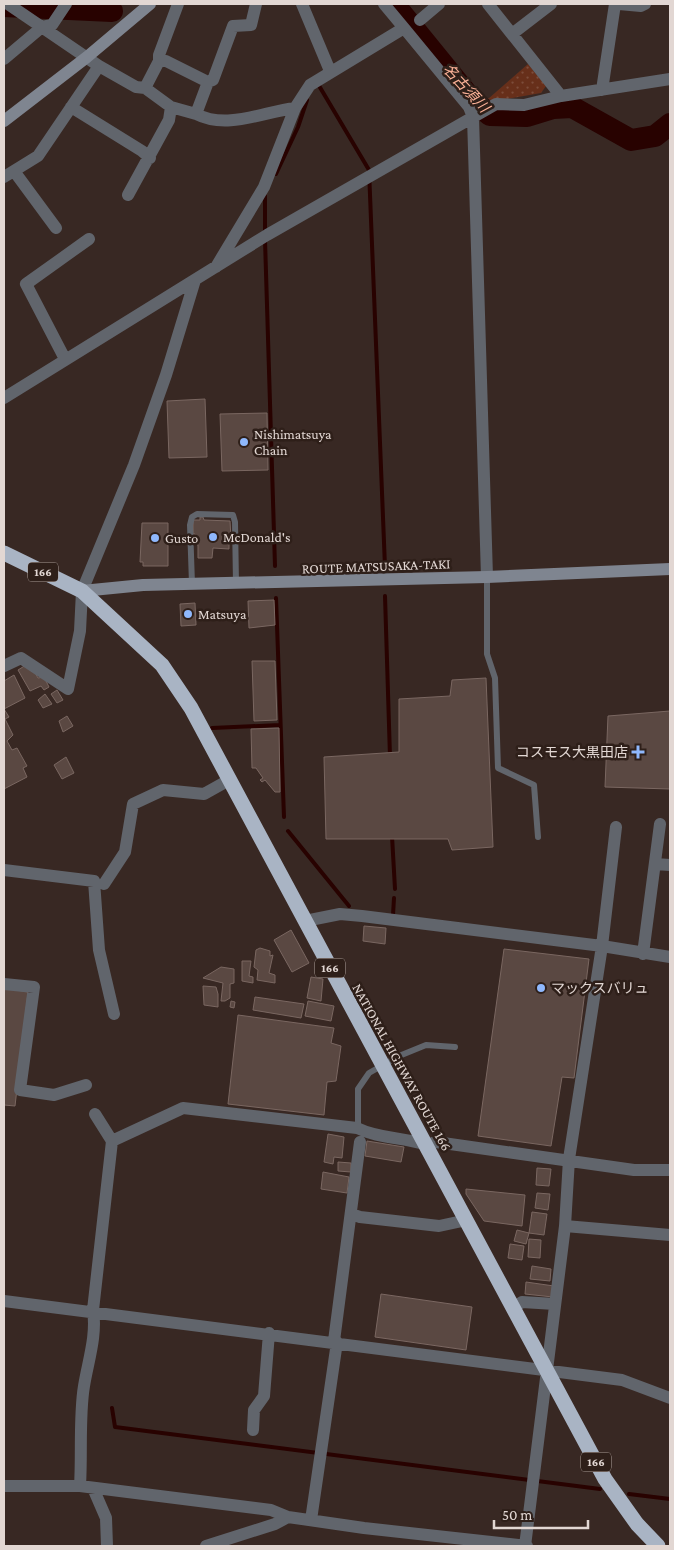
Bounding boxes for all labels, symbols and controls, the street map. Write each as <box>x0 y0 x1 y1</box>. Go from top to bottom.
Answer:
water label: 名古須川 <box>440 61 494 117</box>
place label: Nishimatsuya Chain <box>254 426 332 458</box>
marker: Nishimatsuya Chain <box>238 436 250 448</box>
place label: McDonald's <box>223 529 290 545</box>
place label: Gusto <box>165 530 198 546</box>
marker: McDonald's <box>207 531 219 543</box>
marker: Gusto <box>149 532 161 544</box>
street label: ROUTE MATSUSAKA-TAKI <box>301 555 451 577</box>
road number: 166 <box>28 562 58 582</box>
place label: Matsuya <box>198 606 247 622</box>
marker: Matsuya <box>182 608 194 620</box>
place label: コスモス大黒田店 <box>516 744 628 760</box>
marker: コスモス大黒田店 <box>632 746 644 758</box>
road number: 166 <box>315 958 345 978</box>
place label: マックスバリュ <box>551 980 649 996</box>
street label: NATIONAL HIGHWAY ROUTE 166 <box>349 981 455 1153</box>
marker: マックスバリュ <box>535 982 547 994</box>
road number: 166 <box>581 1452 611 1471</box>
scale bar <box>494 1498 588 1530</box>
text: 50 m <box>502 1507 532 1523</box>

